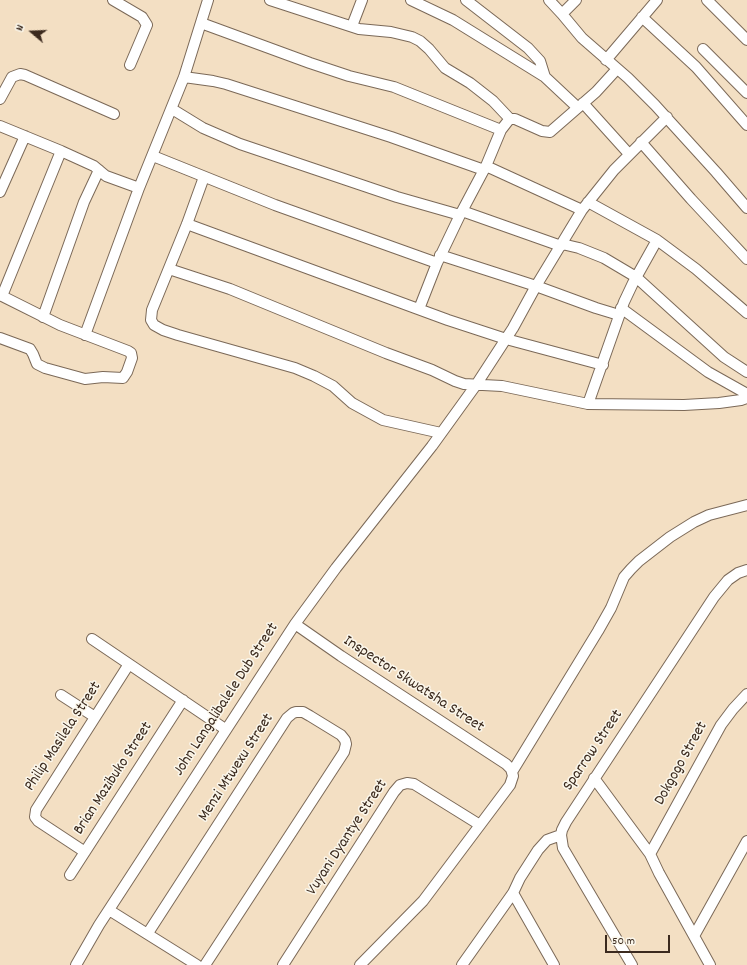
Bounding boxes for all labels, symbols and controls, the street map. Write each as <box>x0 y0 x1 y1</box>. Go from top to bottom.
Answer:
north arrow <box>12 12 52 52</box>
text: N <box>12 23 29 33</box>
street label: John Langalibalele Dub Street <box>170 620 284 780</box>
street label: Inspector Skwatsha Street <box>339 632 487 738</box>
street label: Philip Masilela Street <box>21 679 107 795</box>
street label: Sparrow Street <box>560 707 628 795</box>
street label: Menzi Mtwexu Street <box>195 711 279 825</box>
street label: Brian Mazibuko Street <box>70 719 158 839</box>
street label: Dokgogo Street <box>651 719 713 809</box>
street label: Vuyani Dyantye Street <box>303 777 393 899</box>
scale bar <box>607 927 672 953</box>
text: 50 m <box>612 933 635 950</box>

